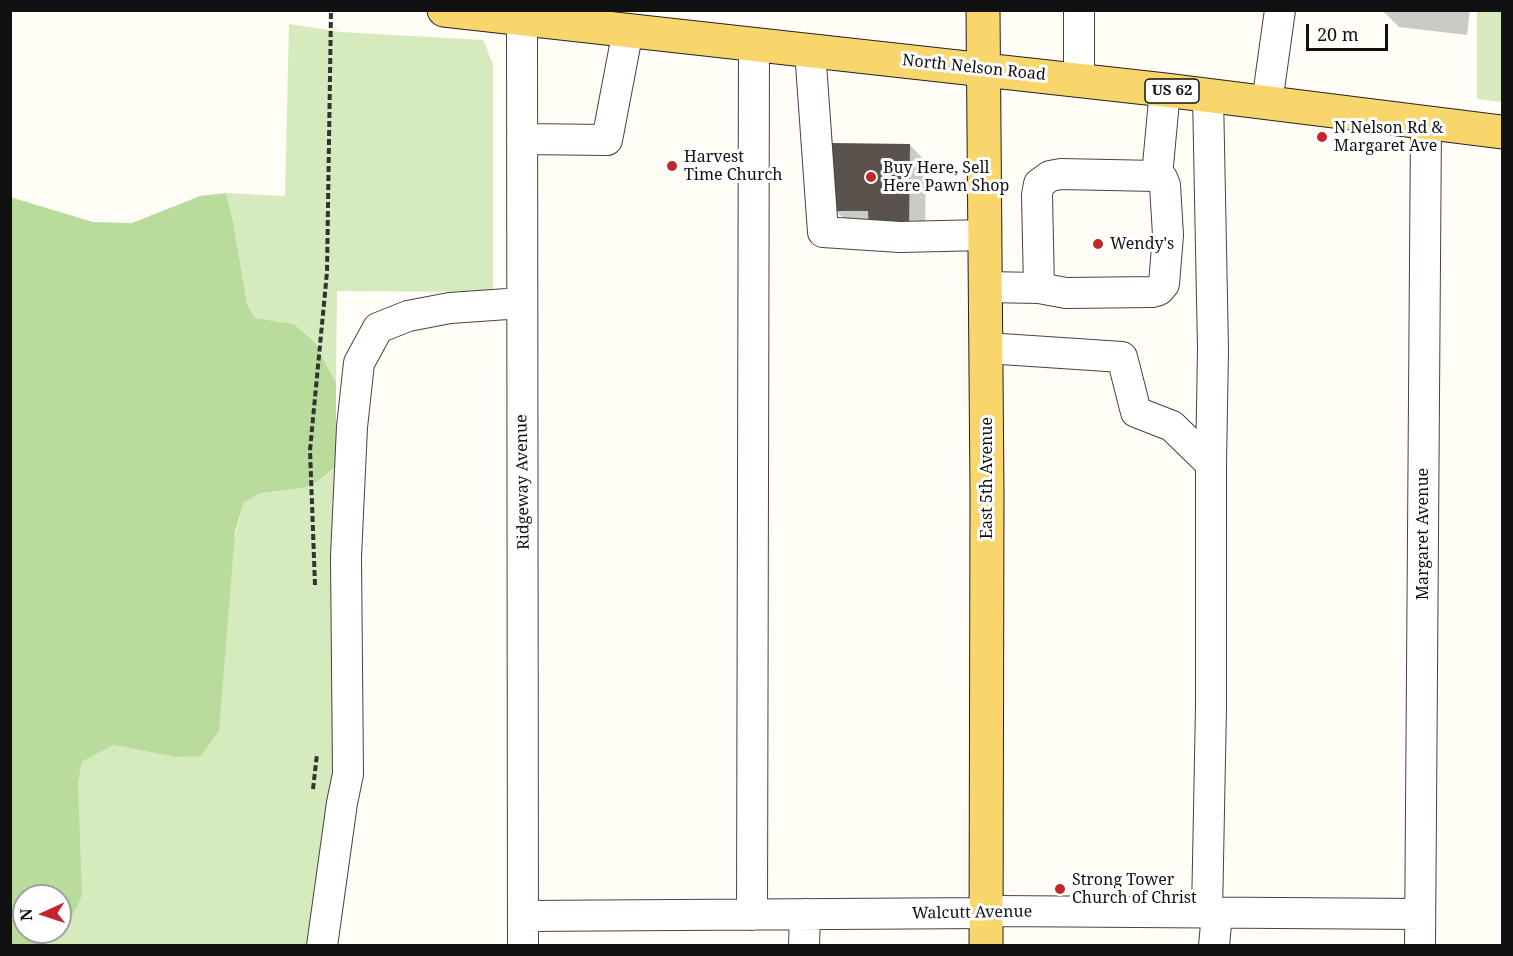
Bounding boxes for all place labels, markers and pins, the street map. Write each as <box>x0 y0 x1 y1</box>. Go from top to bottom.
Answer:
place label: N Nelson Rd & Margaret Ave <box>1334 118 1443 156</box>
marker: N Nelson Rd & Margaret Ave <box>1315 130 1329 144</box>
place label: Harvest Time Church <box>684 147 782 185</box>
place label: Buy Here, Sell Here Pawn Shop <box>883 158 1009 196</box>
marker: Harvest Time Church <box>665 159 679 173</box>
marker: Buy Here, Sell Here Pawn Shop <box>864 170 878 184</box>
place label: Wendy's <box>1110 234 1174 254</box>
marker: Wendy's <box>1091 237 1105 251</box>
place label: Strong Tower Church of Christ <box>1072 870 1197 908</box>
marker: Strong Tower Church of Christ <box>1053 882 1067 896</box>

